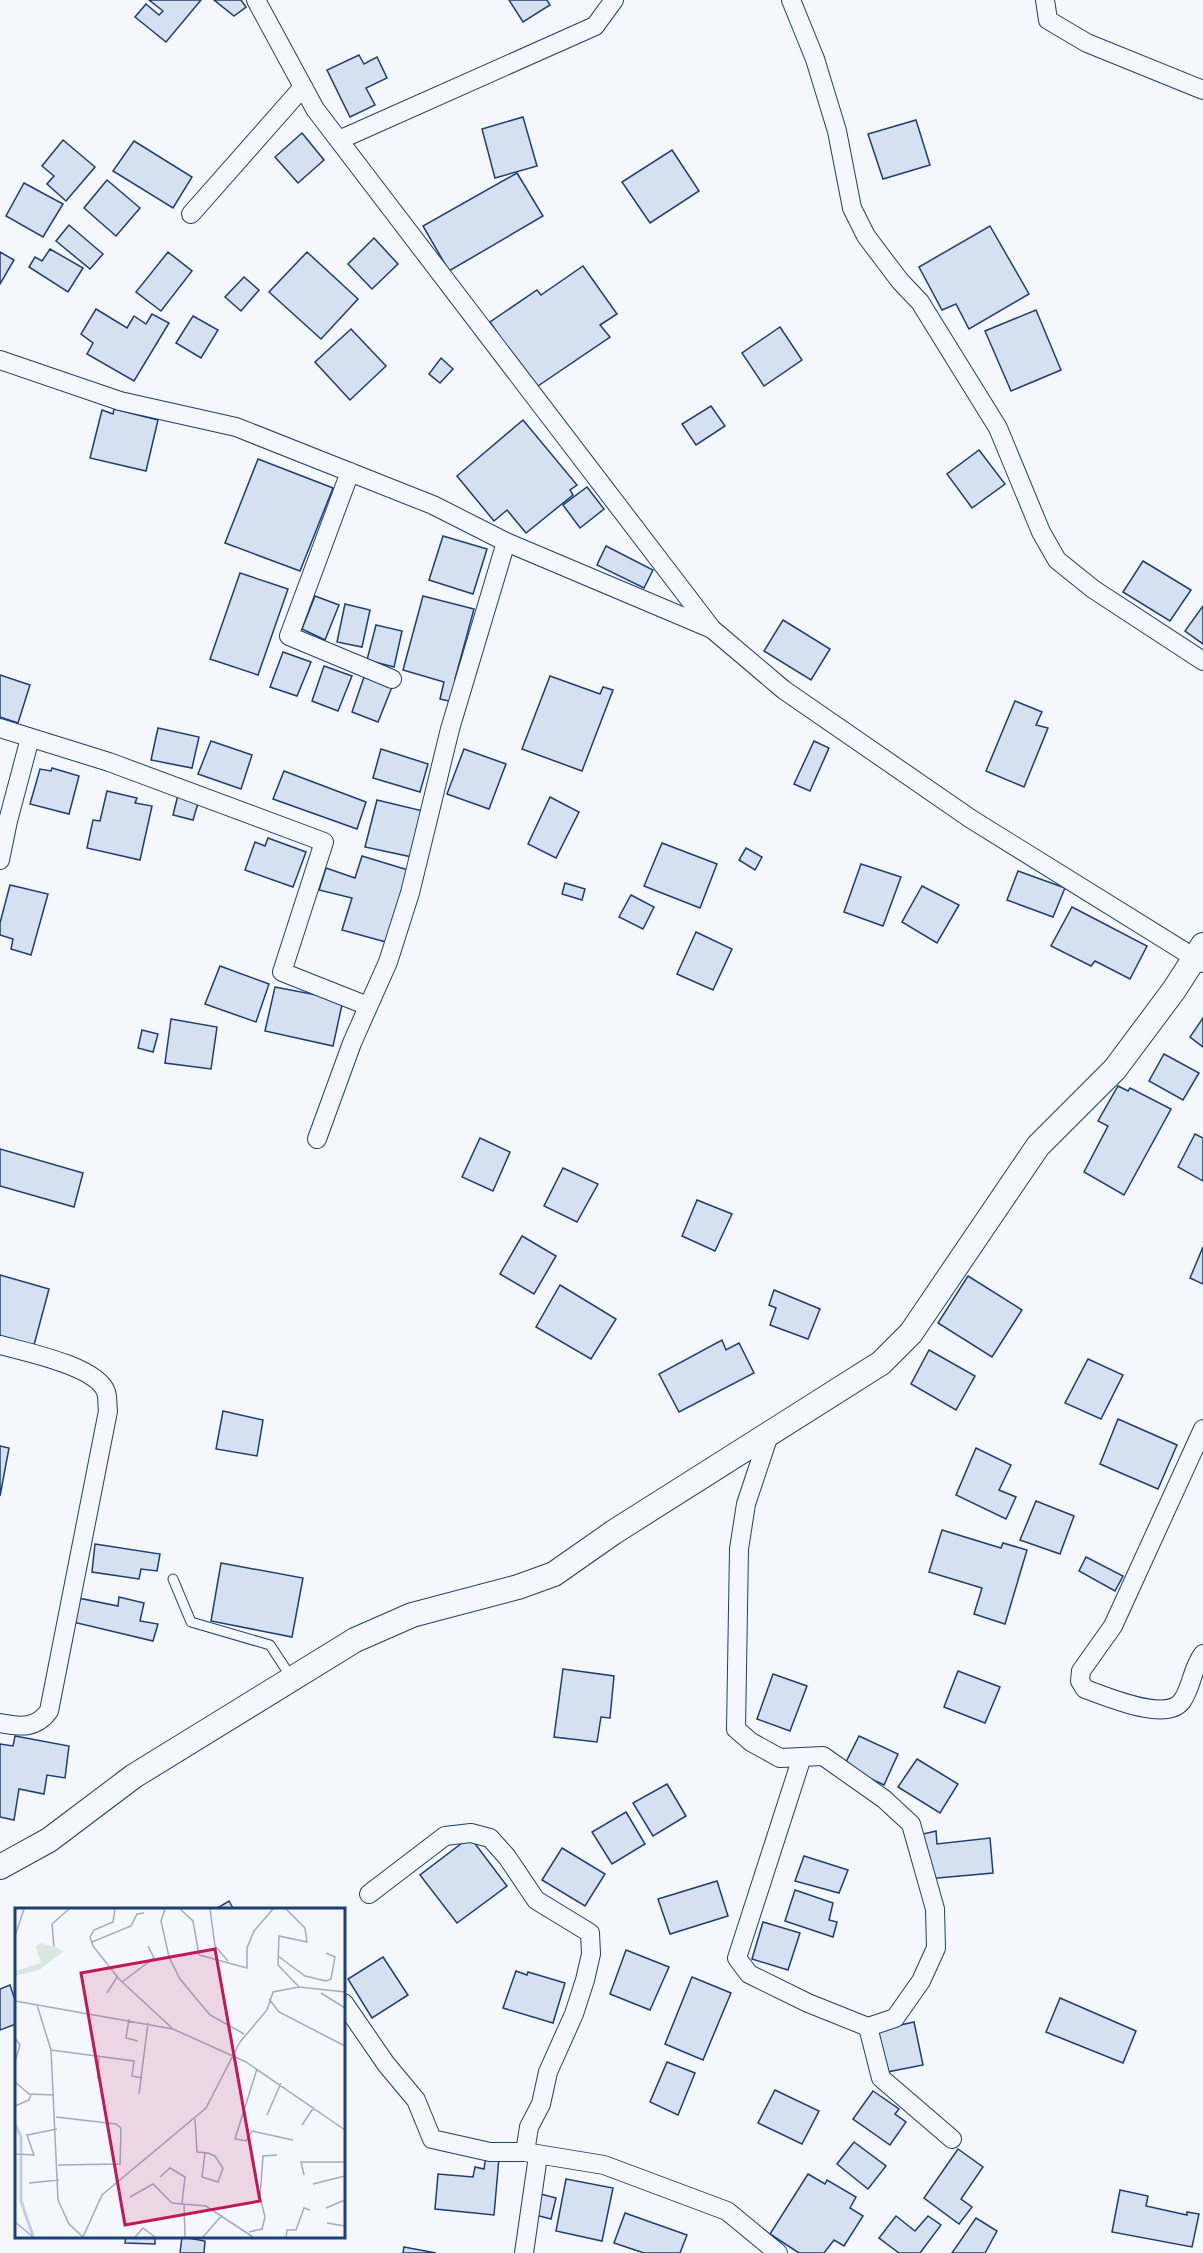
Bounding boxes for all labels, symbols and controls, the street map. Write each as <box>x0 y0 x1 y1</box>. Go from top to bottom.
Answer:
inset map <box>15 1908 345 2238</box>

